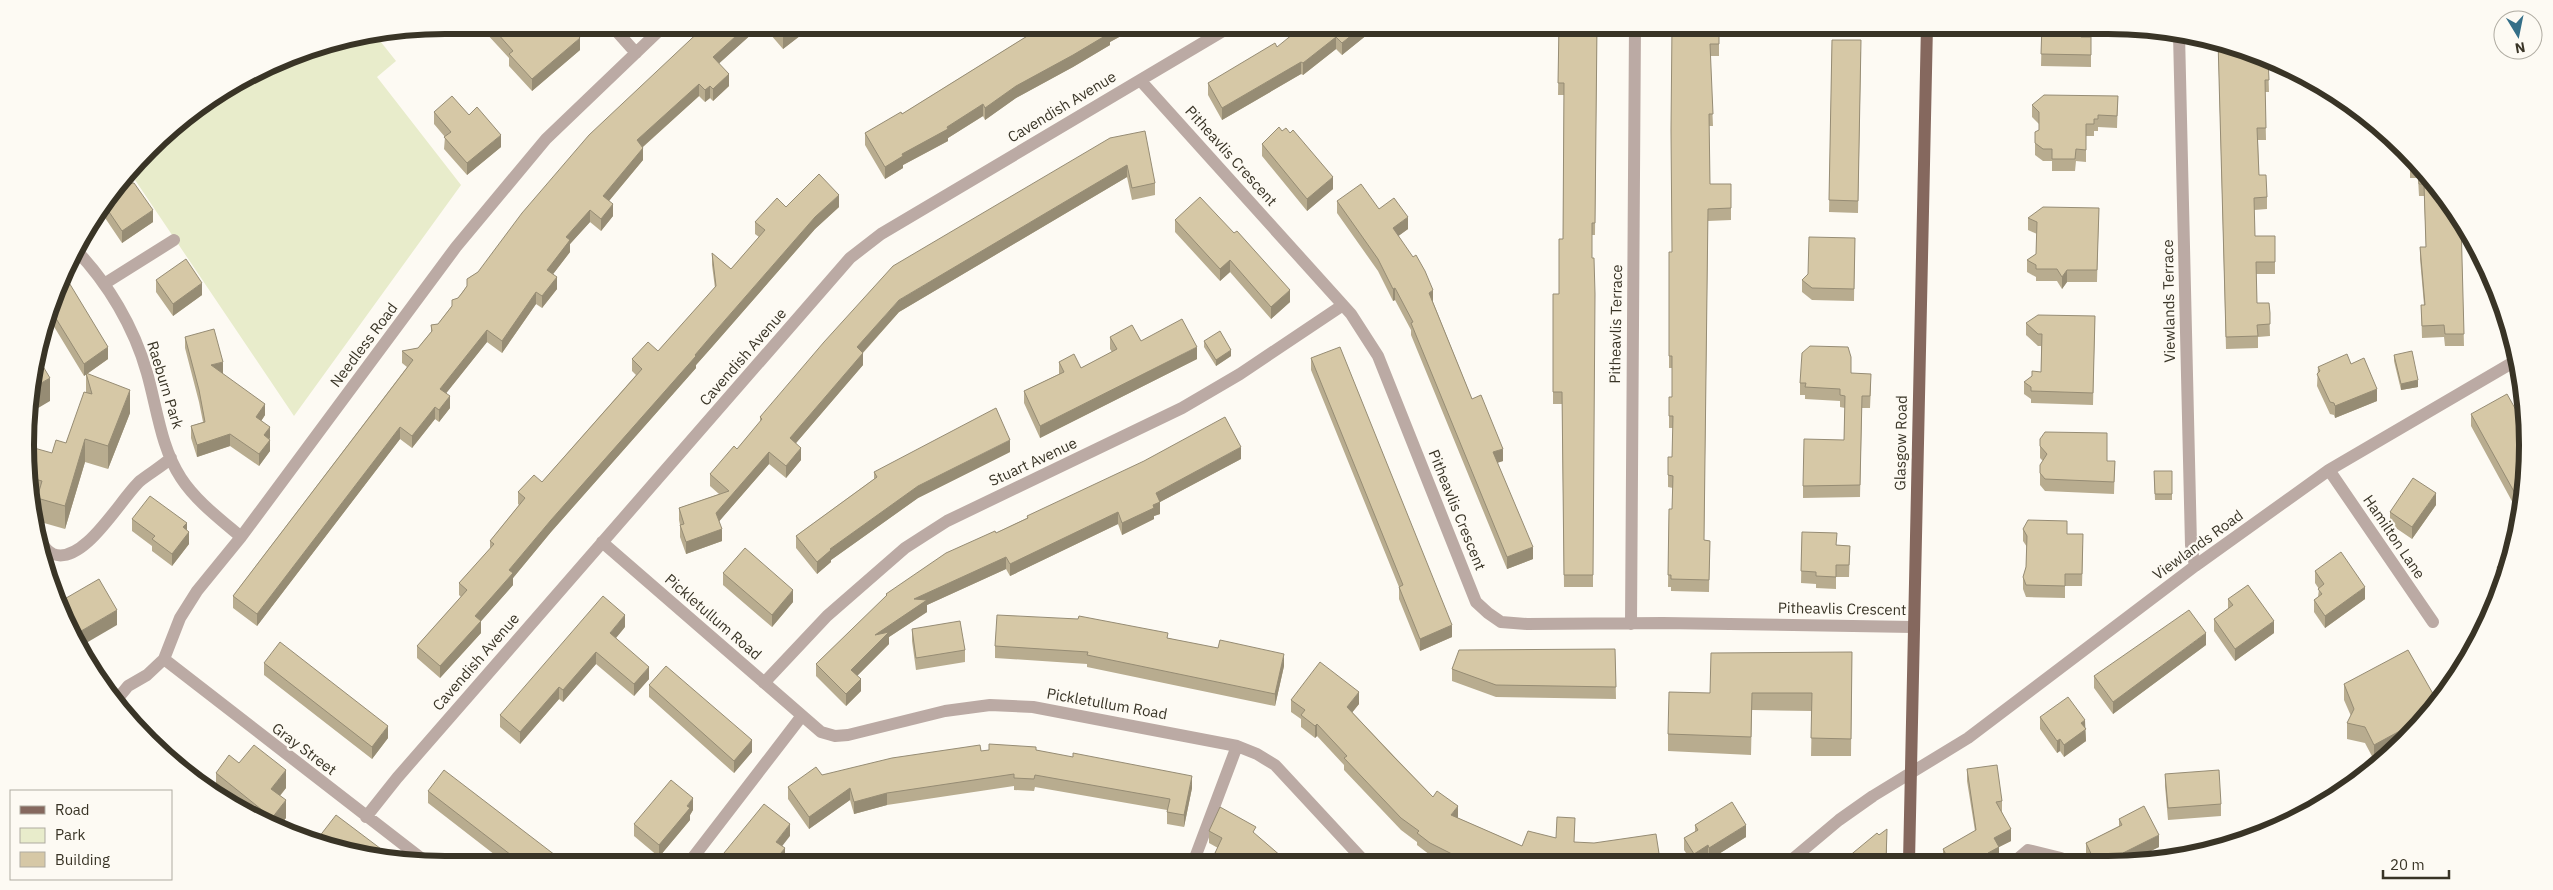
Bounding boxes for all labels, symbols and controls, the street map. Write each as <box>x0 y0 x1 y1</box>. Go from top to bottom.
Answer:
north arrow <box>2493 10 2543 60</box>
text: N <box>2514 38 2527 58</box>
street label: Cavendish Avenue <box>1004 67 1119 146</box>
street label: Pitheavlis Crescent <box>1181 102 1281 210</box>
street label: Viewlands Terrace <box>2158 239 2179 363</box>
street label: Pitheavlis Terrace <box>1605 264 1626 384</box>
street label: Needless Road <box>326 299 401 391</box>
street label: Cavendish Avenue <box>695 304 790 409</box>
street label: Raeburn Park <box>143 339 188 431</box>
street label: Glasgow Road <box>1890 395 1911 491</box>
street label: Stuart Avenue <box>986 433 1080 490</box>
street label: Pitheavlis Crescent <box>1425 447 1490 573</box>
street label: Hamilton Lane <box>2359 491 2430 582</box>
street label: Viewlands Road <box>2149 505 2247 584</box>
street label: Pickletullum Road <box>661 569 766 664</box>
street label: Pitheavlis Crescent <box>1778 598 1906 619</box>
street label: Cavendish Avenue <box>428 609 523 714</box>
street label: Pickletullum Road <box>1045 684 1169 723</box>
street label: Gray Street <box>268 718 340 779</box>
legend <box>10 790 172 880</box>
text: Road <box>55 800 90 819</box>
text: Park <box>55 825 85 844</box>
scale bar <box>2383 848 2449 880</box>
text: Building <box>55 850 110 869</box>
text: 20 m <box>2390 855 2425 874</box>

